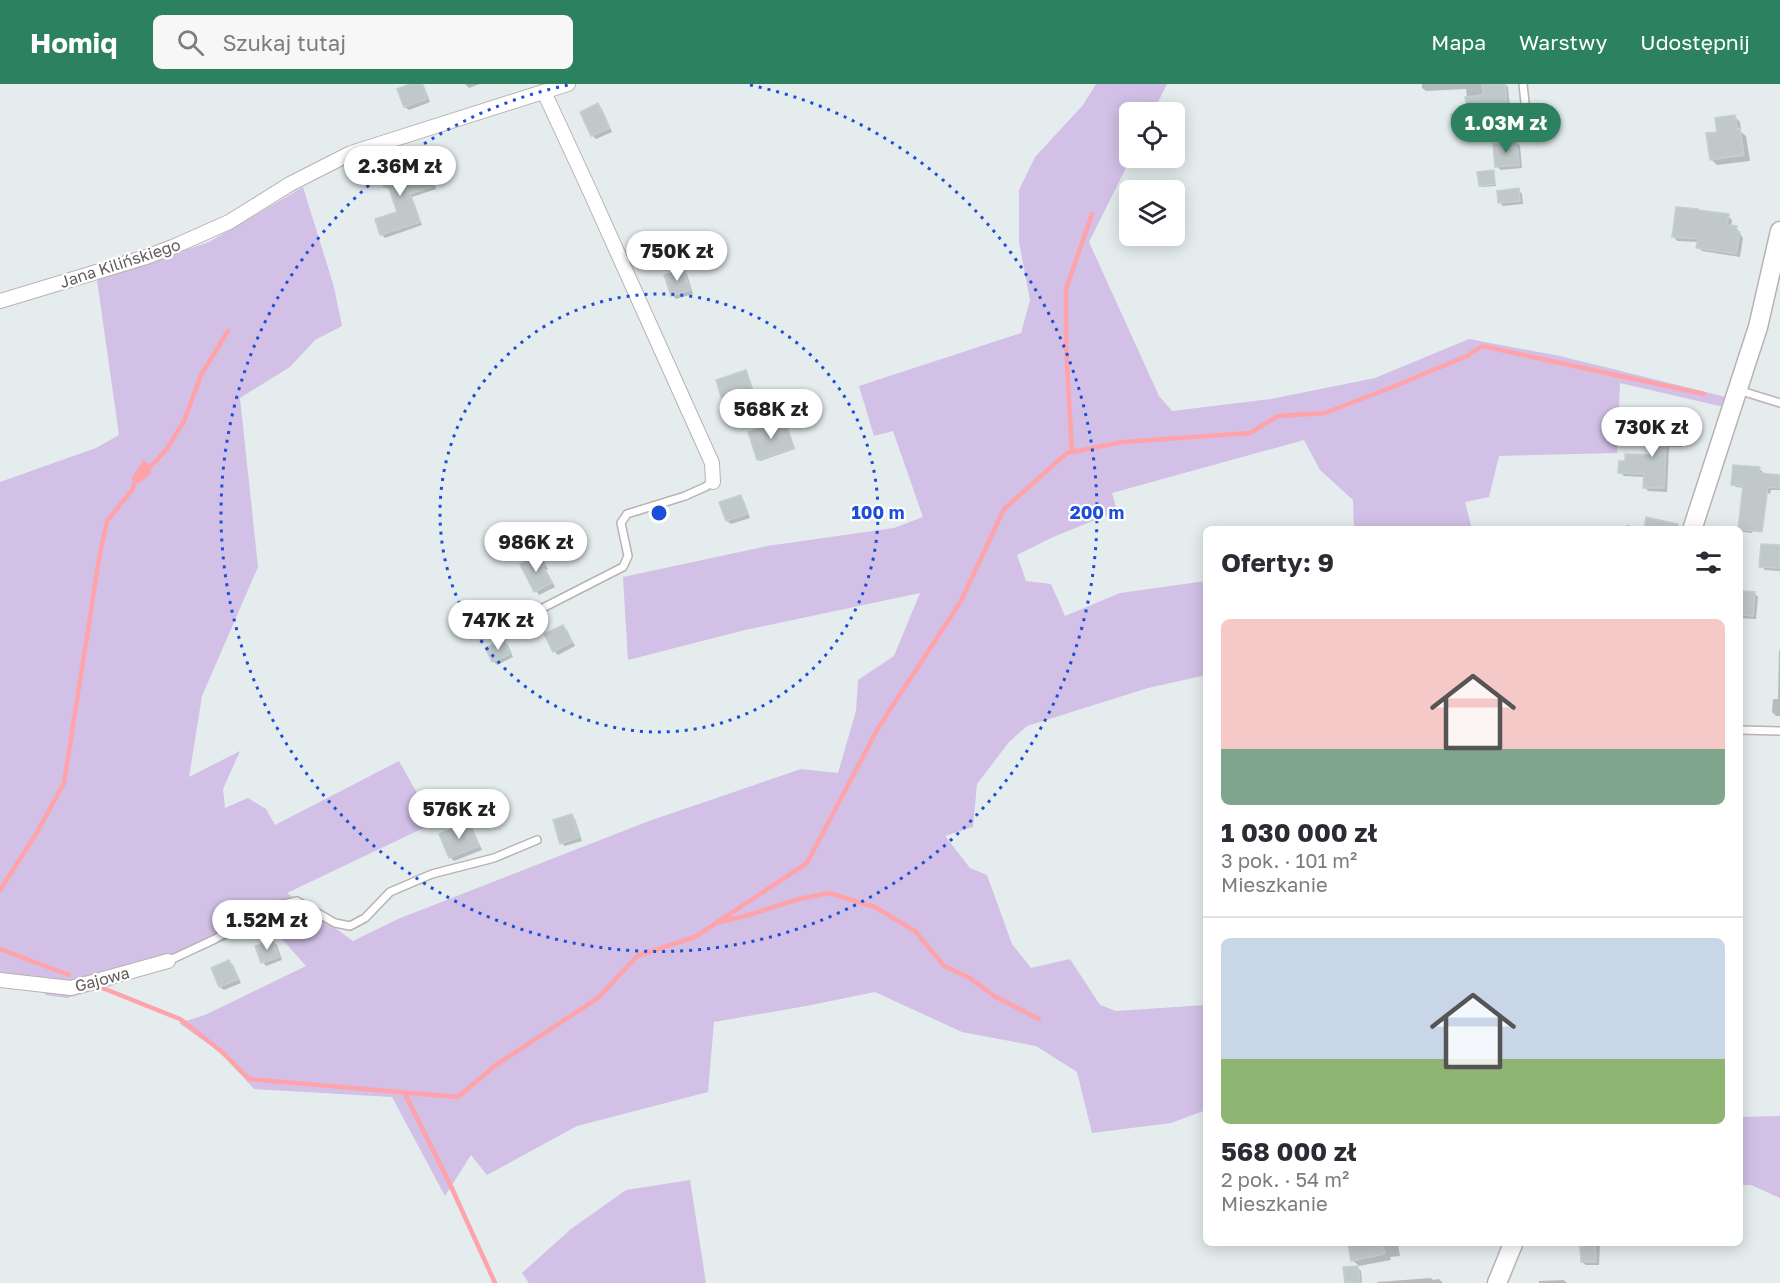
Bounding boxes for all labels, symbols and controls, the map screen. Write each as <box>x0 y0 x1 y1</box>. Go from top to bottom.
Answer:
search box <box>153 15 573 69</box>
text: Homiq <box>30 26 117 59</box>
icon: search <box>174 26 207 59</box>
text: Szukaj tutaj <box>222 29 346 56</box>
text: Mapa <box>1431 29 1486 55</box>
text: Warstwy <box>1519 29 1607 55</box>
text: Udostępnij <box>1640 29 1750 55</box>
map controls <box>1119 102 1185 246</box>
button: locate <box>1119 102 1185 168</box>
pin: 1.03M zł <box>1444 103 1568 154</box>
text: 1.03M zł <box>1465 110 1547 134</box>
pin: 2.36M zł <box>338 146 462 197</box>
text: 2.36M zł <box>358 153 442 177</box>
button: layers <box>1119 180 1185 246</box>
pin: 750K zł <box>622 231 732 282</box>
street label: Jana Kilińskiego <box>57 234 183 292</box>
text: 750K zł <box>640 238 714 262</box>
pin: 568K zł <box>716 389 826 440</box>
text: 568K zł <box>734 396 808 420</box>
pin: 730K zł <box>1597 407 1707 458</box>
text: 730K zł <box>1615 414 1689 438</box>
text: 100 m <box>852 501 904 523</box>
text: 200 m <box>1070 501 1124 523</box>
centre of rings <box>649 503 669 523</box>
pin: 986K zł <box>481 522 591 573</box>
text: 986K zł <box>498 529 574 553</box>
icon: filters <box>1692 546 1725 579</box>
text: Oferty: 9 <box>1221 547 1334 578</box>
pin: 747K zł <box>443 600 553 651</box>
text: 747K zł <box>462 607 534 631</box>
icon: home <box>1419 658 1527 766</box>
pin: 576K zł <box>404 789 514 840</box>
text: 576K zł <box>423 796 496 820</box>
text: 1 030 000 zł <box>1221 817 1377 848</box>
text: 3 pok. · 101 m² <box>1221 848 1357 872</box>
text: Mieszkanie <box>1221 872 1328 896</box>
pin: 1.52M zł <box>205 900 329 951</box>
text: 1.52M zł <box>226 907 308 931</box>
street label: Gajowa <box>72 962 132 996</box>
icon: home <box>1419 977 1527 1085</box>
text: 568 000 zł <box>1221 1136 1357 1167</box>
text: 2 pok. · 54 m² <box>1221 1167 1349 1191</box>
text: Mieszkanie <box>1221 1191 1328 1215</box>

